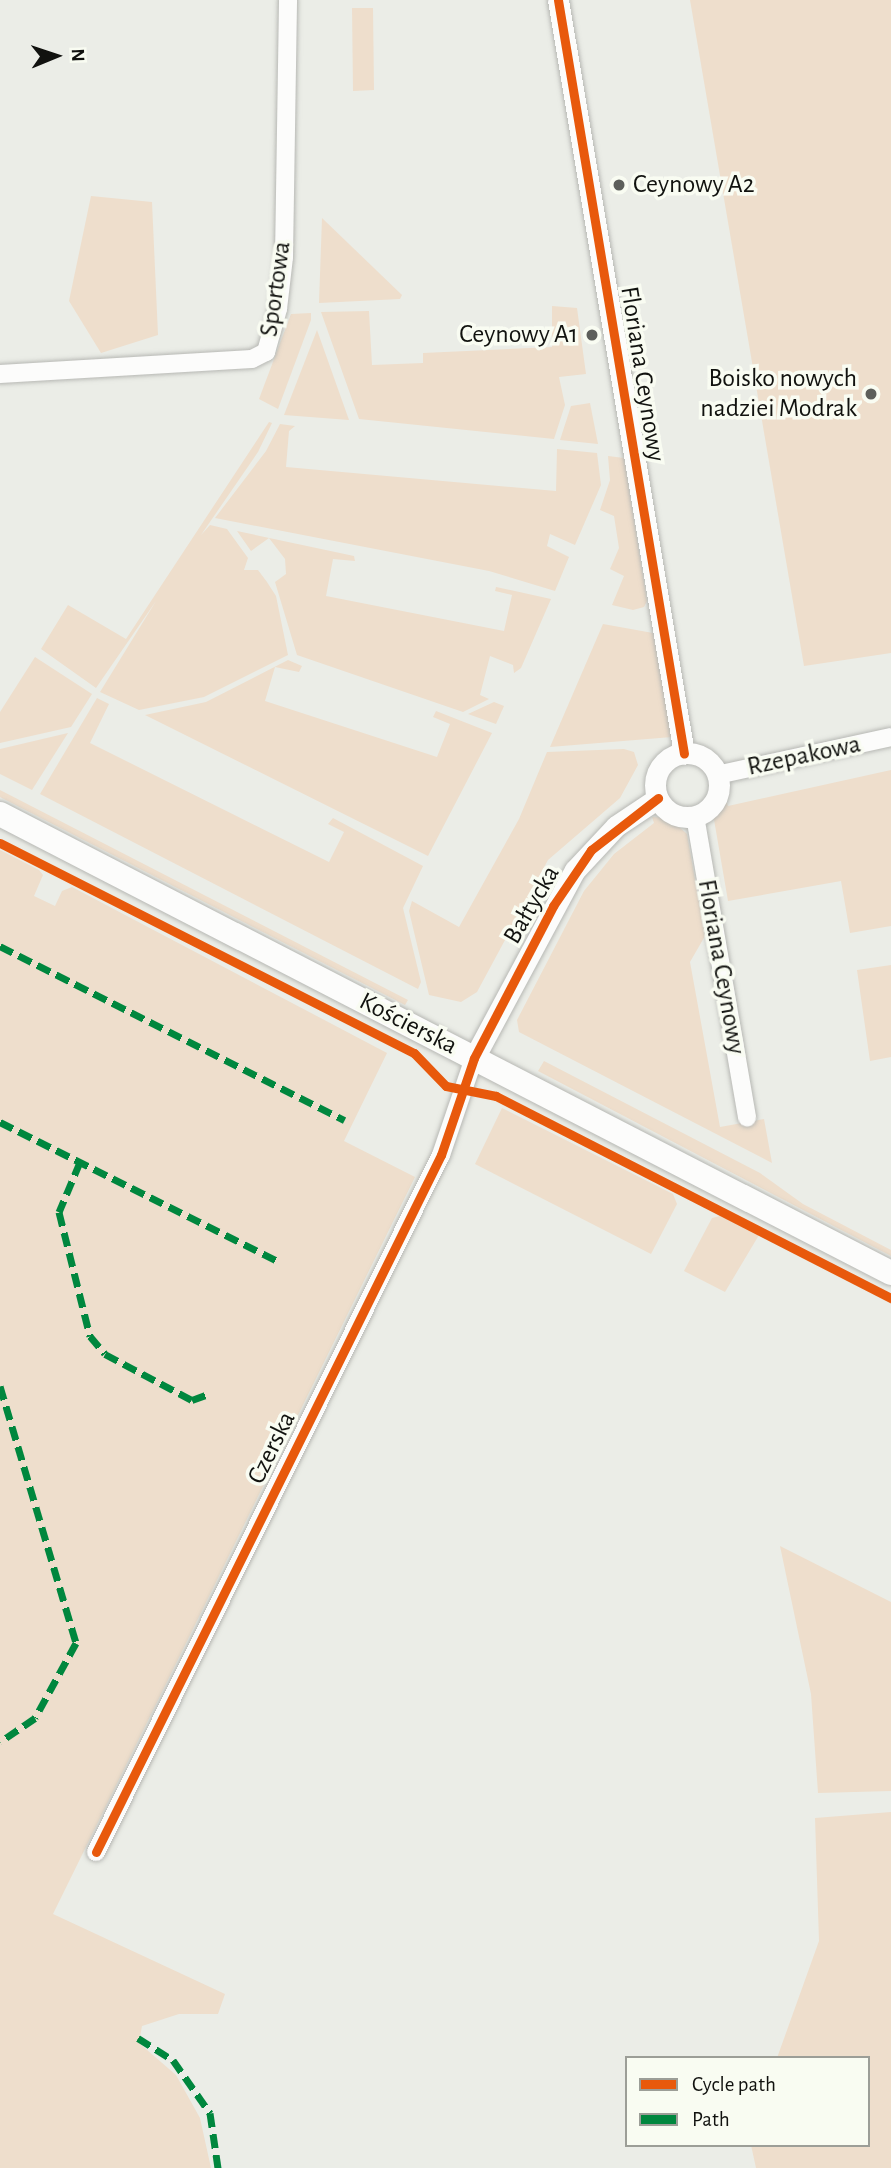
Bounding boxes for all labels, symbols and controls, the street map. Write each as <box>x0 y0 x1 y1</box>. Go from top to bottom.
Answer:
north arrow <box>21 21 91 91</box>
text: N <box>68 48 87 62</box>
place label: Ceynowy A2 <box>633 169 755 201</box>
marker: Ceynowy A2 <box>611 177 627 193</box>
street label: Sportowa <box>254 239 298 339</box>
street label: Floriana Ceynowy <box>613 284 671 464</box>
place label: Ceynowy A1 <box>459 319 578 351</box>
marker: Ceynowy A1 <box>584 327 600 343</box>
place label: Boisko nowych nadziei Modrak <box>700 363 857 424</box>
marker: Boisko nowych nadziei Modrak <box>863 386 879 402</box>
street label: Rzepakowa <box>745 729 863 783</box>
street label: Bałtycka <box>497 860 567 950</box>
street label: Floriana Ceynowy <box>690 877 752 1057</box>
street label: Kościerska <box>354 986 462 1062</box>
street label: Czerska <box>241 1407 303 1489</box>
legend <box>625 2056 870 2147</box>
text: Cycle path <box>692 2074 776 2095</box>
text: Path <box>692 2109 730 2130</box>

